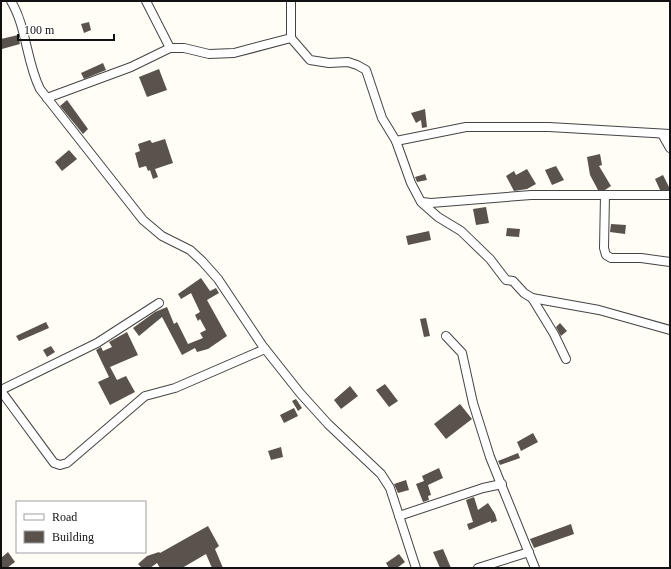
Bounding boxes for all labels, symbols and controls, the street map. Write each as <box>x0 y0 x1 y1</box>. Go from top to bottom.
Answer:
scale bar <box>18 16 114 42</box>
text: 100 m <box>24 23 55 37</box>
legend <box>16 501 146 553</box>
text: Road <box>52 510 77 524</box>
text: Building <box>52 530 94 544</box>

